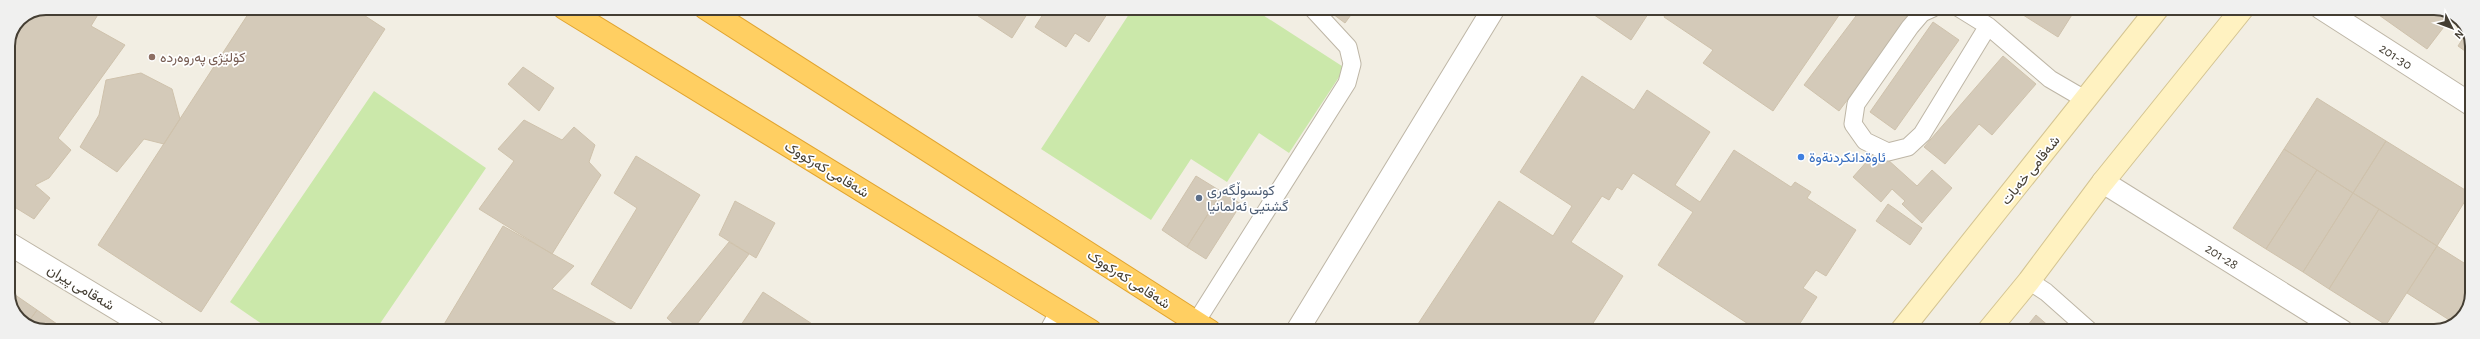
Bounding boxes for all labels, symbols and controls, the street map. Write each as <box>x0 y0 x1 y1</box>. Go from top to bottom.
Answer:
north arrow <box>2432 8 2472 48</box>
text: N <box>2452 28 2466 41</box>
street label: 201-30 <box>2377 41 2414 73</box>
place label: کۆلێژی پەروەردە <box>160 51 246 67</box>
marker: کۆلێژی پەروەردە <box>147 52 157 62</box>
street label: شەقامی خەبات <box>1999 134 2063 208</box>
street label: شەقامی کەرکووک <box>781 139 871 201</box>
place label: ئاوةدانكردنةوة <box>1809 151 1886 166</box>
marker: ئاوةدانكردنةوة <box>1796 152 1806 162</box>
place label: کونسوڵگەری گشتیی ئەڵمانیا <box>1207 182 1288 215</box>
marker: کونسوڵگەری گشتیی ئەڵمانیا <box>1194 193 1204 203</box>
street label: 201-28 <box>2203 241 2240 272</box>
street label: شەقامی کەرکووک <box>1084 248 1172 313</box>
street label: شەقامی پیران <box>44 263 116 315</box>

